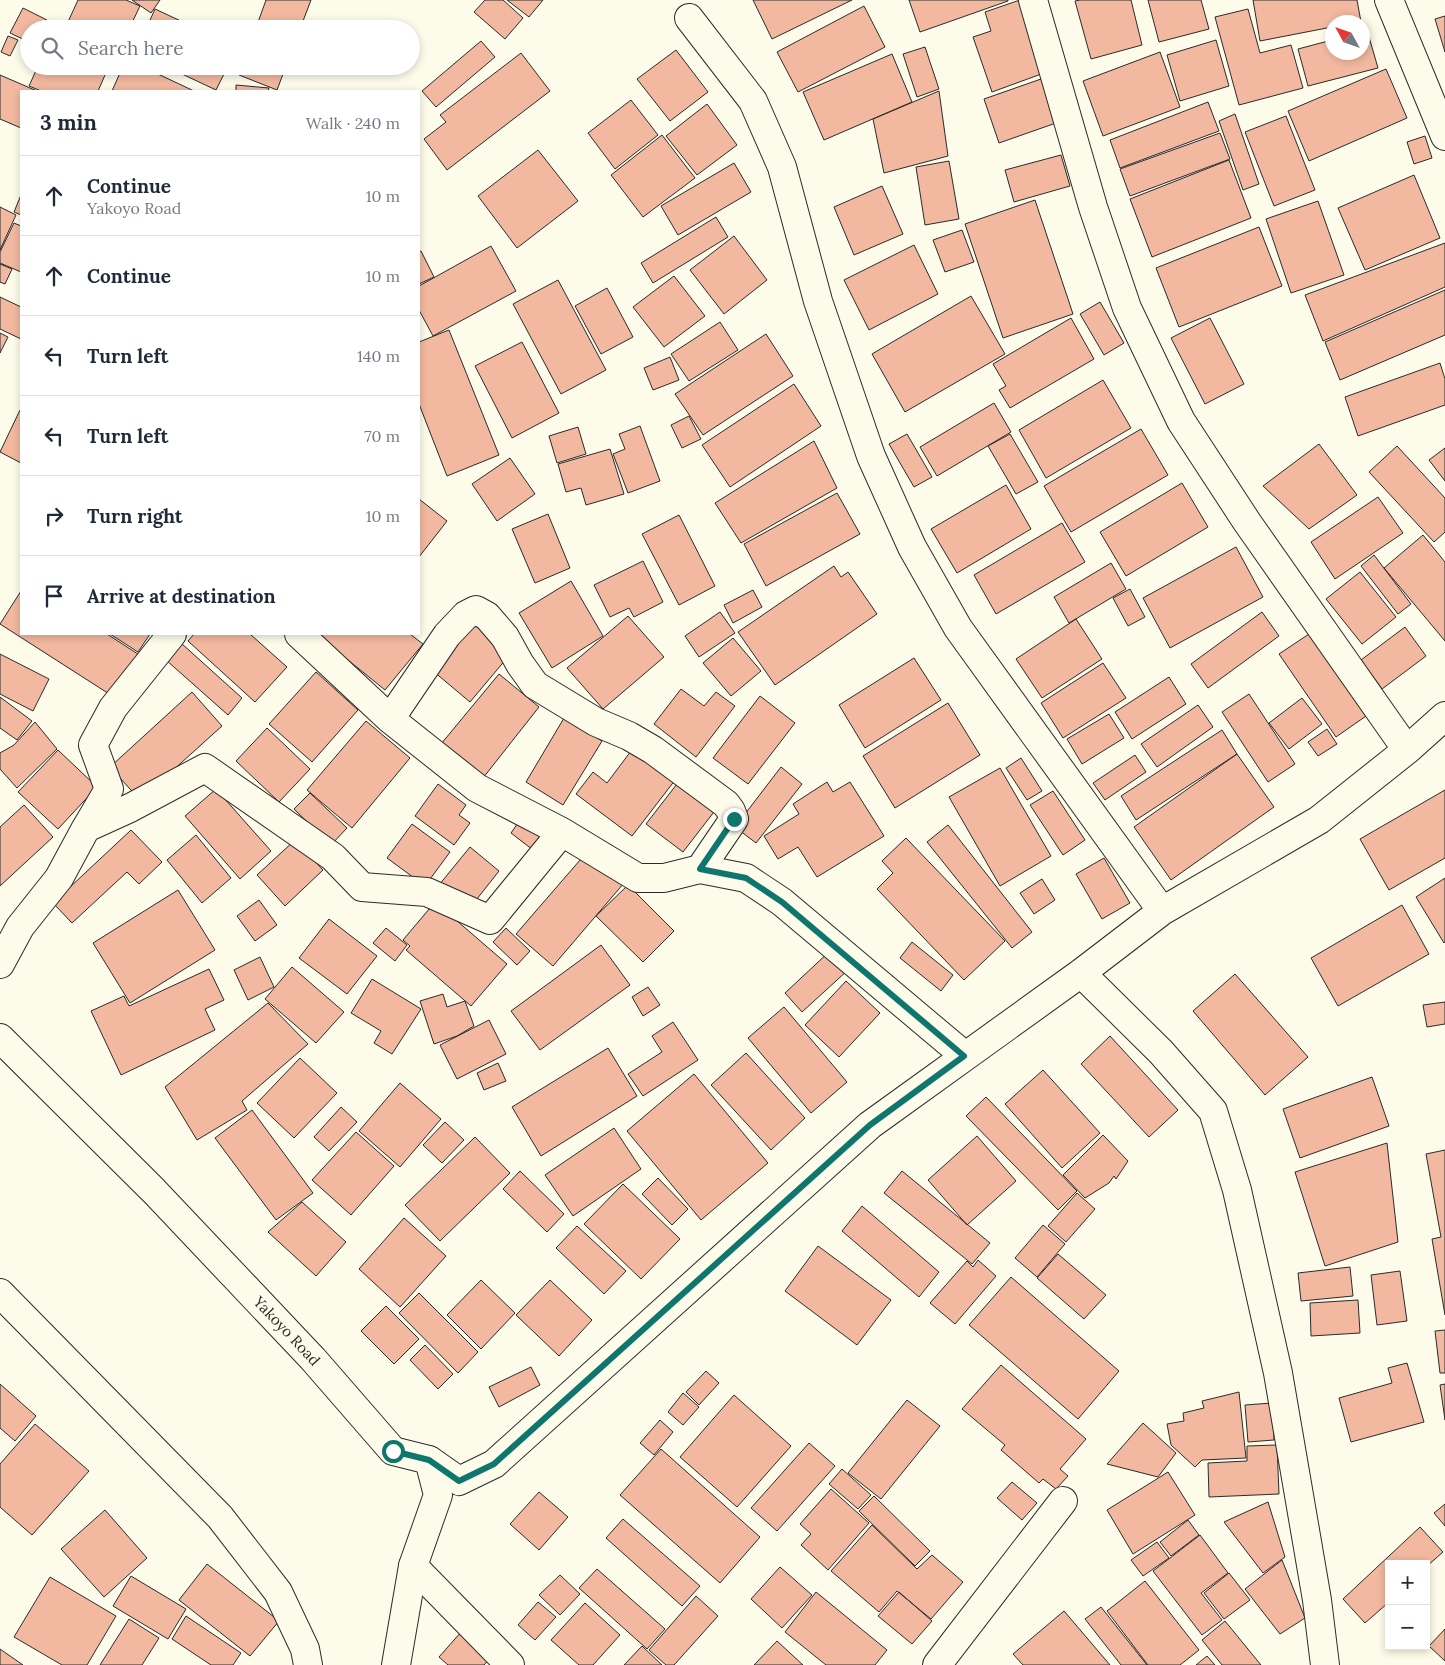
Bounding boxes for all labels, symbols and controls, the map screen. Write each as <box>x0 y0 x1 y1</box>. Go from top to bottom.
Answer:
north arrow <box>1325 15 1370 60</box>
search box <box>20 20 420 75</box>
icon: search <box>38 34 66 62</box>
text: Search here <box>78 36 184 60</box>
text: 3 min <box>40 109 97 136</box>
text: Walk · 240 m <box>306 113 400 133</box>
text: Continue <box>87 174 171 198</box>
icon: ahead <box>40 182 68 210</box>
text: 10 m <box>366 186 400 206</box>
text: Yakoyo Road <box>87 198 181 218</box>
icon: ahead <box>40 262 68 290</box>
text: Continue <box>87 264 171 288</box>
text: 10 m <box>366 266 400 286</box>
icon: left <box>40 342 68 370</box>
text: Turn left <box>87 344 168 368</box>
text: 140 m <box>357 346 400 366</box>
icon: left <box>40 422 68 450</box>
text: Turn left <box>87 424 168 448</box>
text: 70 m <box>364 426 400 446</box>
icon: right <box>40 502 68 530</box>
text: Turn right <box>87 504 183 528</box>
text: 10 m <box>366 506 400 526</box>
icon: arrive <box>40 582 68 610</box>
text: Arrive at destination <box>87 584 276 608</box>
route end <box>723 808 746 831</box>
street label: Yakoyo Road <box>249 1291 324 1369</box>
route start <box>382 1440 405 1463</box>
map controls <box>1385 1560 1430 1650</box>
button: + <box>1385 1560 1430 1605</box>
button: − <box>1385 1605 1430 1650</box>

